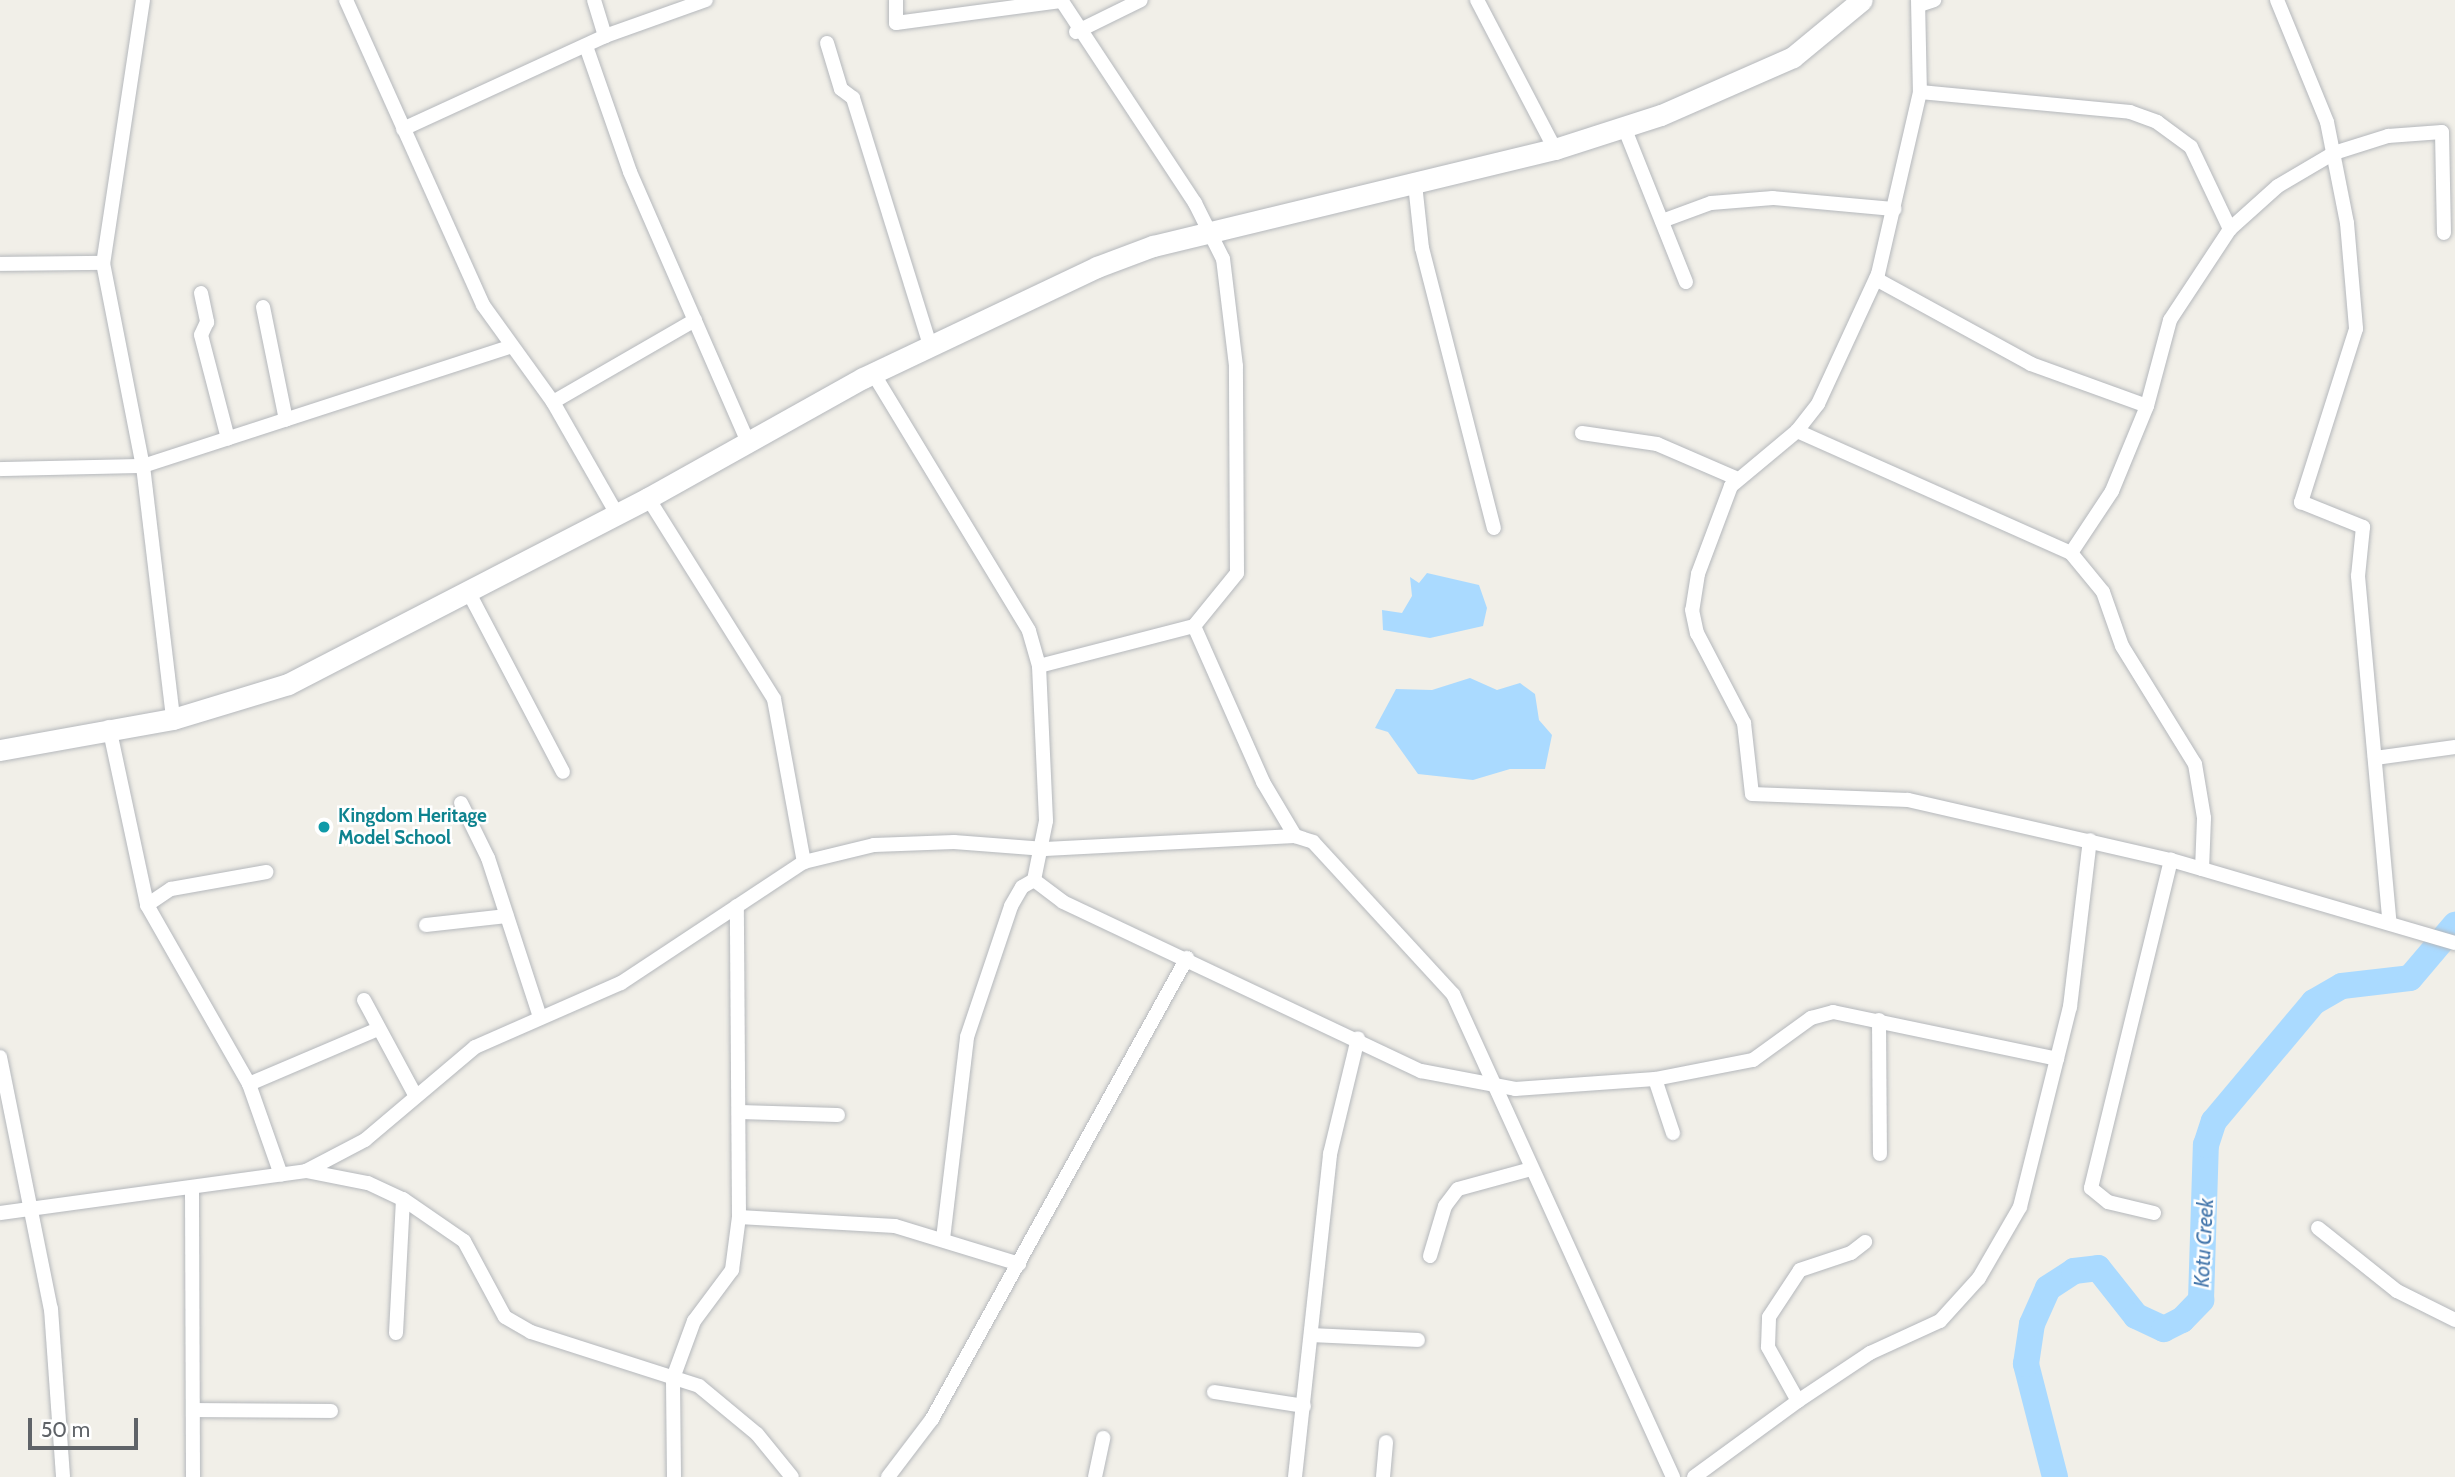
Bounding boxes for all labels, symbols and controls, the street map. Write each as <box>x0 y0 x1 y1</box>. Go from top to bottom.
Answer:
place label: Kingdom Heritage Model School <box>338 805 487 849</box>
marker: Kingdom Heritage Model School <box>316 819 332 835</box>
water label: Kotu Creek <box>2189 1198 2219 1288</box>
scale bar <box>32 1404 142 1448</box>
text: 50 m <box>41 1417 90 1442</box>

